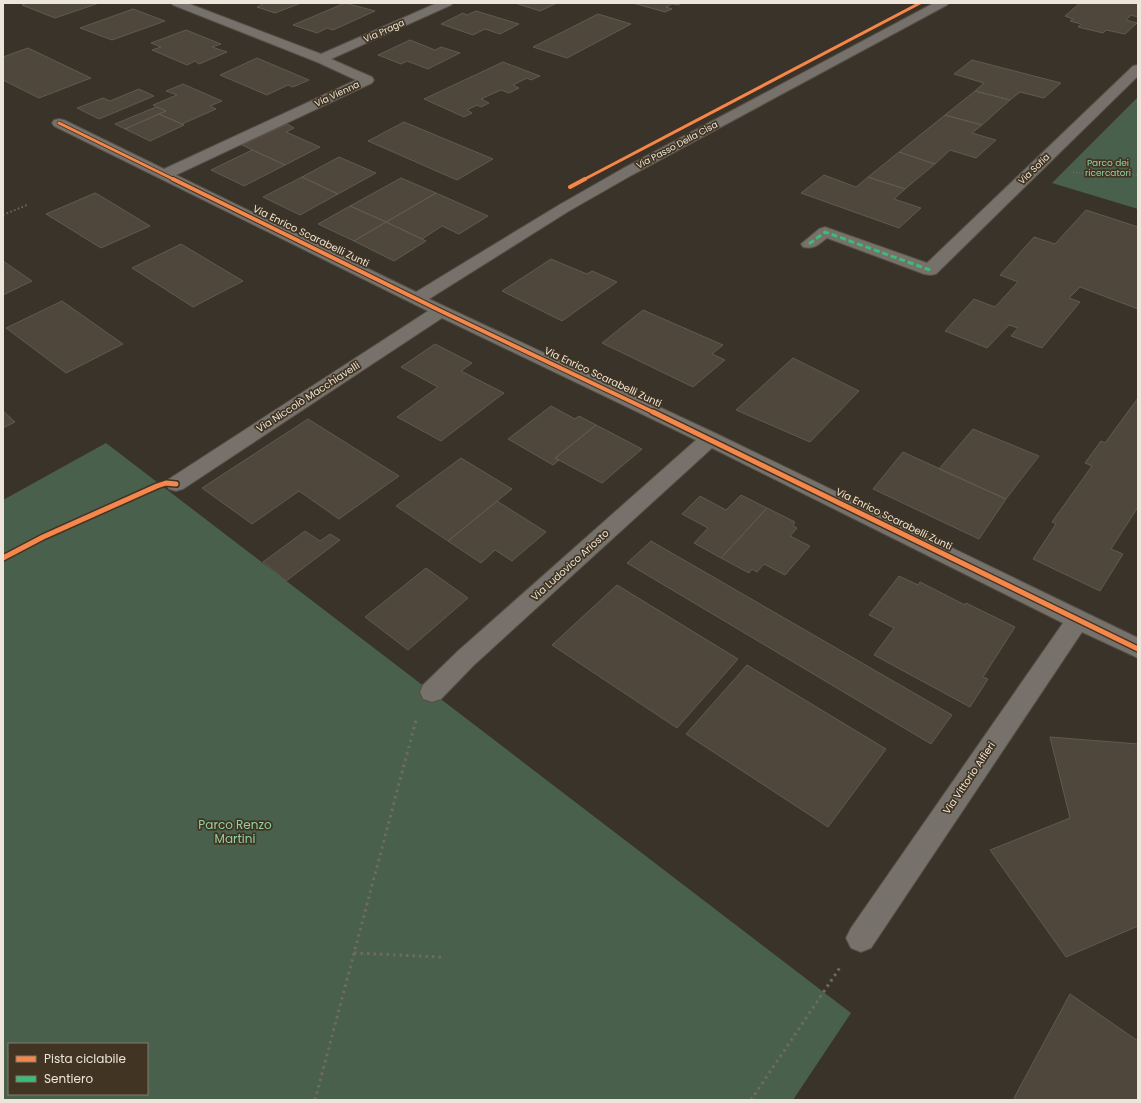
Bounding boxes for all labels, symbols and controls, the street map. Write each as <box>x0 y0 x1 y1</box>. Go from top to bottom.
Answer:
street label: Via Praga <box>362 17 406 45</box>
street label: Via Vienna <box>313 78 361 110</box>
street label: Via Passo Della Cisa <box>634 118 720 172</box>
street label: Via Sofia <box>1016 151 1052 187</box>
park label: Parco dei ricercatori <box>1085 157 1131 179</box>
street label: Via Enrico Scarabelli Zunti <box>250 201 372 271</box>
street label: Via Enrico Scarabelli Zunti <box>542 343 664 411</box>
street label: Via Niccolò Macchiavelli <box>253 358 363 436</box>
street label: Via Enrico Scarabelli Zunti <box>833 484 955 554</box>
street label: Via Ludovico Ariosto <box>528 526 612 604</box>
street label: Via Vittorio Alfieri <box>939 739 999 817</box>
park label: Parco Renzo Martini <box>198 816 272 847</box>
legend <box>8 1043 148 1095</box>
text: Pista ciclabile <box>44 1050 126 1067</box>
text: Sentiero <box>44 1070 93 1087</box>

